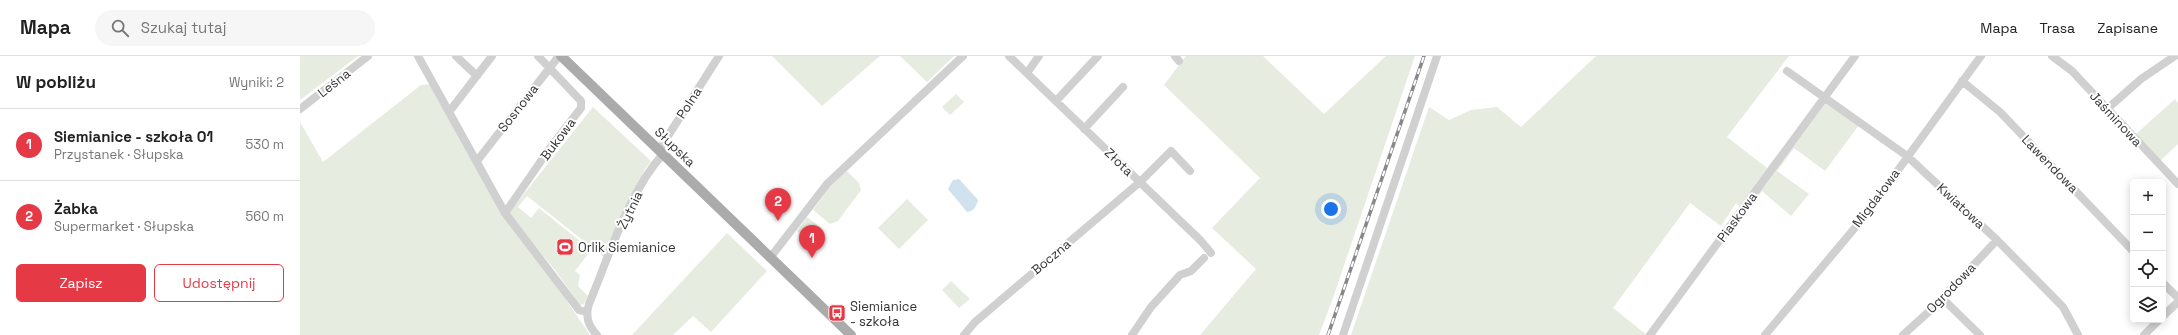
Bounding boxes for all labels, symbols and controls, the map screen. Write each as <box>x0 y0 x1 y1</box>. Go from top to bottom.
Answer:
search box <box>95 10 375 46</box>
text: Mapa <box>20 15 71 40</box>
icon: search <box>109 17 131 39</box>
text: Szukaj tutaj <box>141 18 226 37</box>
text: Mapa <box>1980 19 2018 37</box>
text: Trasa <box>2040 19 2075 37</box>
text: Zapisane <box>2097 19 2158 37</box>
street label: Leśna <box>314 65 354 101</box>
text: W pobliżu <box>16 71 96 93</box>
text: Wyniki: 2 <box>229 74 284 91</box>
street label: Sosnowa <box>494 80 542 136</box>
street label: Polna <box>673 84 706 122</box>
street label: Jaśminowa <box>2086 88 2146 151</box>
street label: Bukowa <box>537 114 580 164</box>
street label: Słupska <box>651 123 699 171</box>
text: Siemianice - szkoła 01 <box>54 127 213 146</box>
street label: Lawendowa <box>2018 131 2082 197</box>
text: 1 <box>26 136 32 153</box>
text: 530 m <box>246 136 284 153</box>
street label: Złota <box>1101 144 1137 180</box>
text: Przystanek · Słupska <box>54 146 184 163</box>
street label: Migdałowa <box>1848 165 1904 231</box>
street label: Kwiatowa <box>1933 179 1989 233</box>
map controls <box>2130 179 2166 323</box>
button: + <box>2130 179 2166 215</box>
street label: Żytnia <box>614 188 647 232</box>
pin: 2 <box>765 188 791 221</box>
street label: Piaskowa <box>1713 188 1761 245</box>
text: Żabka <box>54 199 98 218</box>
your location <box>1321 199 1341 219</box>
text: 2 <box>25 208 33 225</box>
text: 560 m <box>245 208 284 225</box>
button: − <box>2130 215 2166 251</box>
text: Supermarket · Słupska <box>54 218 194 235</box>
pin: 1 <box>799 225 825 258</box>
street label: Boczna <box>1028 235 1075 278</box>
sports icon: Orlik Siemianice <box>555 237 575 257</box>
place label: Orlik Siemianice <box>578 239 676 256</box>
button: locate <box>2130 251 2166 287</box>
street label: Ogrodowa <box>1923 259 1980 317</box>
button: Zapisz <box>16 264 146 302</box>
button: Udostępnij <box>154 264 284 302</box>
button: layers <box>2130 287 2166 323</box>
place label: Siemianice - szkoła <box>850 298 917 330</box>
bus stop icon: Siemianice - szkoła <box>827 303 847 323</box>

